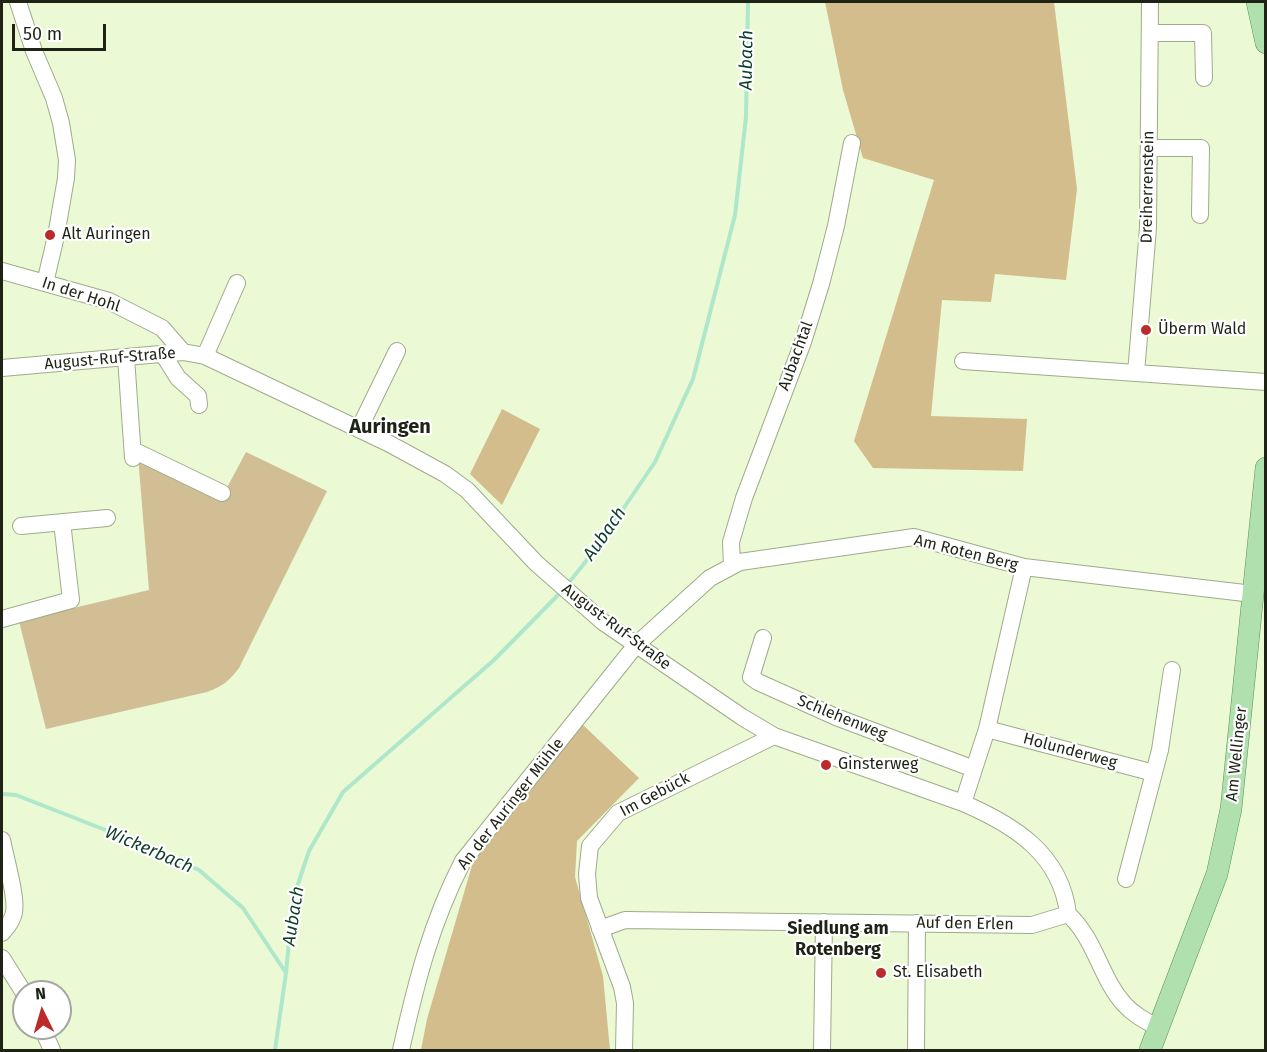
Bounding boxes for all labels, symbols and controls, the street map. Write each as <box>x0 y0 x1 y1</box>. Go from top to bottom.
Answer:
scale bar <box>15 12 110 50</box>
text: 50 m <box>23 23 62 45</box>
water label: Aubach <box>736 30 758 90</box>
street label: Dreiherrenstein <box>1137 130 1159 244</box>
place label: Alt Auringen <box>62 225 151 245</box>
marker: Alt Auringen <box>43 228 57 242</box>
street label: In der Hohl <box>39 273 123 317</box>
street label: Aubachtal <box>775 319 817 393</box>
place label: Überm Wald <box>1158 320 1246 340</box>
marker: Überm Wald <box>1139 323 1153 337</box>
street label: August-Ruf-Straße <box>43 344 177 374</box>
district label: Auringen <box>349 415 431 439</box>
water label: Aubach <box>579 503 631 565</box>
street label: Am Roten Berg <box>912 531 1020 575</box>
street label: August-Ruf-Straße <box>558 580 674 674</box>
street label: Schlehenweg <box>794 691 890 745</box>
street label: Am Wellinger <box>1222 706 1252 802</box>
street label: Holunderweg <box>1021 729 1119 773</box>
street label: An der Auringer Mühle <box>454 734 568 874</box>
place label: Ginsterweg <box>838 755 918 775</box>
marker: Ginsterweg <box>819 758 833 772</box>
street label: Im Gebück <box>617 769 693 821</box>
water label: Wickerbach <box>102 822 196 878</box>
water label: Aubach <box>279 885 309 947</box>
street label: Auf den Erlen <box>916 914 1014 934</box>
district label: Siedlung am Rotenberg <box>787 918 889 960</box>
place label: St. Elisabeth <box>893 963 983 983</box>
marker: St. Elisabeth <box>874 966 888 980</box>
north arrow <box>12 980 72 1040</box>
text: N <box>34 984 47 1003</box>

